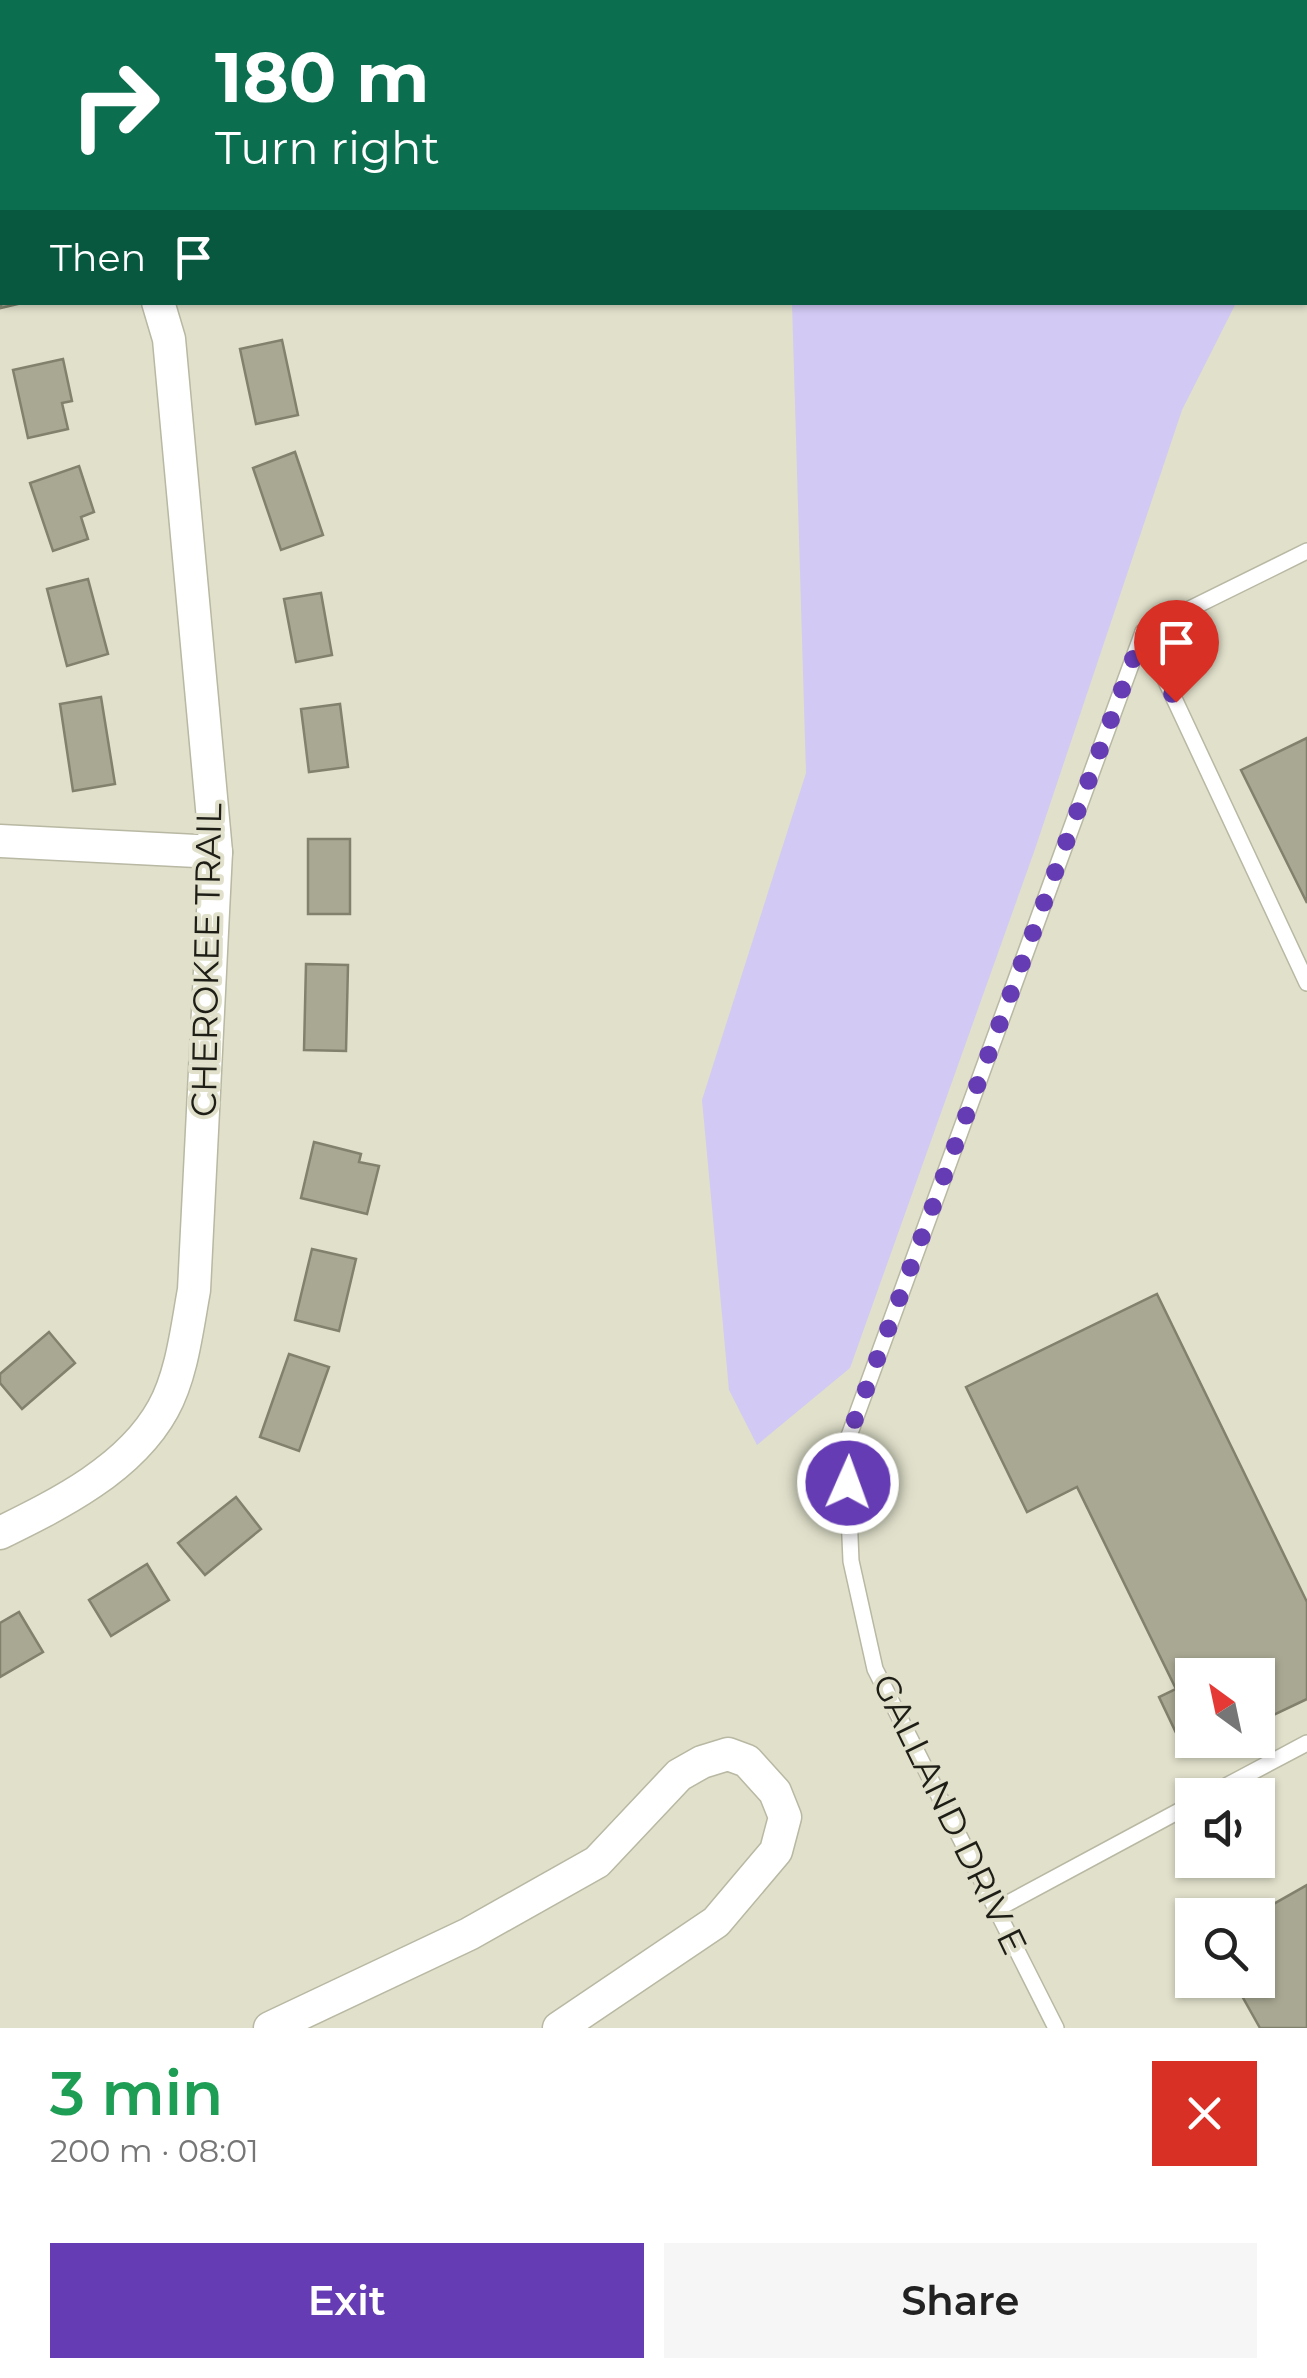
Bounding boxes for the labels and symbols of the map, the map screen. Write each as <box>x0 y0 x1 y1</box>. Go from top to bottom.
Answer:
pin <box>1134 600 1219 703</box>
street label: CHEROKEE TRAIL <box>182 802 230 1117</box>
position arrow <box>796 1431 900 1535</box>
north arrow <box>1175 1658 1275 1758</box>
street label: GALLAND DRIV E <box>864 1667 1036 1961</box>

